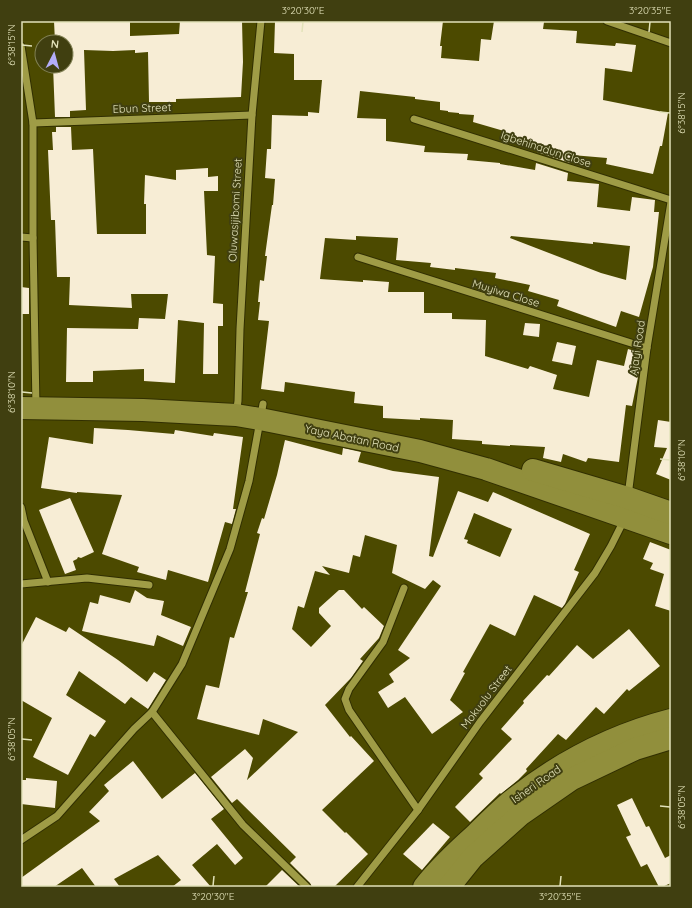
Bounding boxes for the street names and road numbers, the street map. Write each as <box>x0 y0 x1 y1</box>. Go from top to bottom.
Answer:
street label: Ebun Street <box>112 100 172 116</box>
street label: Igbehinadun Close <box>499 128 593 170</box>
street label: Oluwasijibomi Street <box>225 158 245 262</box>
street label: Muyiwa Close <box>471 276 541 310</box>
street label: Ajayi Road <box>626 319 648 377</box>
street label: Yaya Abatan Road <box>304 421 400 455</box>
street label: Mokuolu Street <box>457 662 515 732</box>
street label: Isheri Road <box>509 762 563 806</box>

